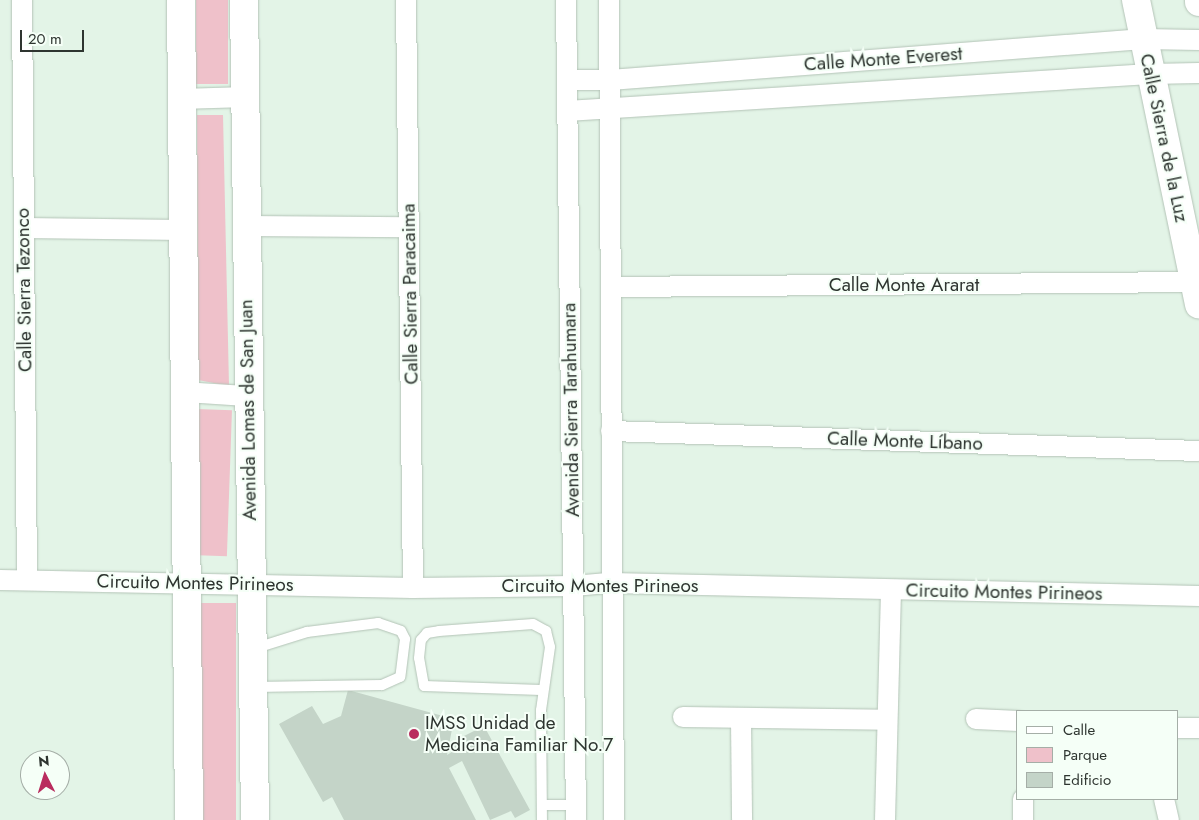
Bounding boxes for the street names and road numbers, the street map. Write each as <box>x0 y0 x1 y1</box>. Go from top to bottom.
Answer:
street label: Calle Monte Everest <box>803 42 963 76</box>
street label: Calle Sierra de la Luz <box>1135 52 1193 224</box>
street label: Calle Sierra Paracaima <box>397 203 423 385</box>
street label: Calle Sierra Tezonco <box>11 208 37 372</box>
street label: Calle Monte Ararat <box>829 274 979 296</box>
street label: Avenida Lomas de San Juan <box>235 299 261 521</box>
street label: Avenida Sierra Tarahumara <box>558 303 584 517</box>
street label: Calle Monte Líbano <box>827 427 983 455</box>
street label: Circuito Montes Pirineos <box>96 570 294 596</box>
street label: Circuito Montes Pirineos <box>502 575 698 597</box>
street label: Circuito Montes Pirineos <box>905 579 1103 605</box>

